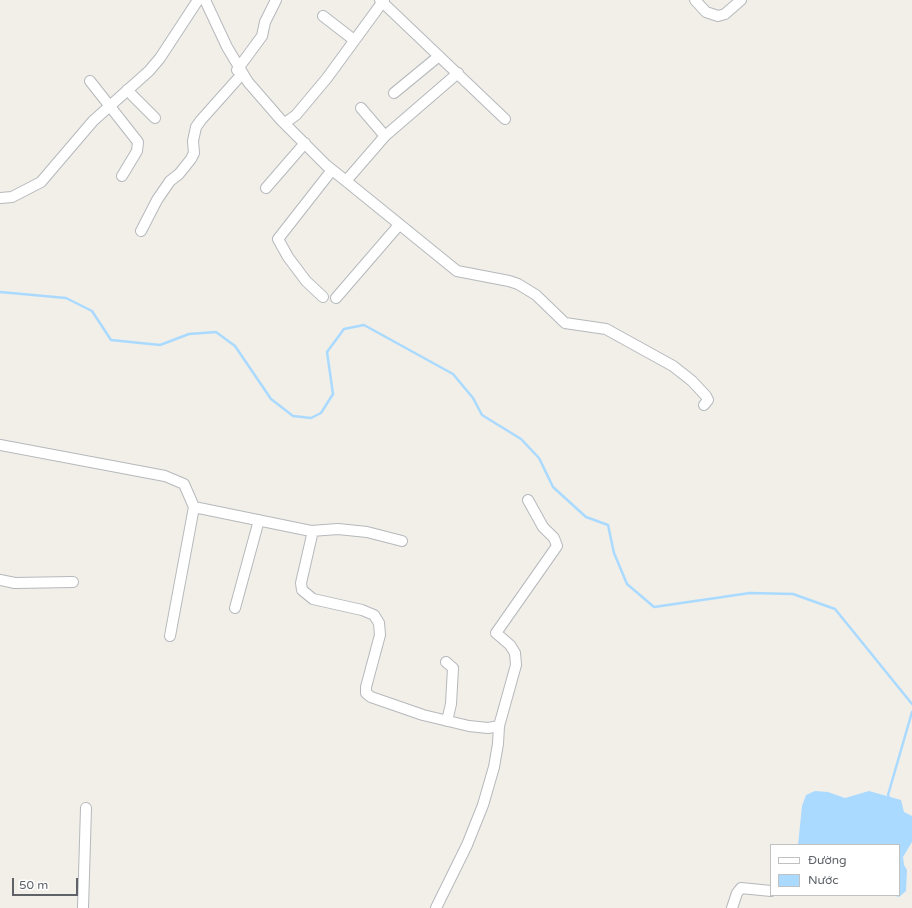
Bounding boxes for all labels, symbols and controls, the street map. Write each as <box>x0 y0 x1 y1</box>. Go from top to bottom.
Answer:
legend <box>770 844 900 896</box>
text: Đường <box>808 853 847 867</box>
scale bar <box>14 870 80 896</box>
text: Nước <box>808 873 839 887</box>
text: 50 m <box>19 878 48 892</box>

